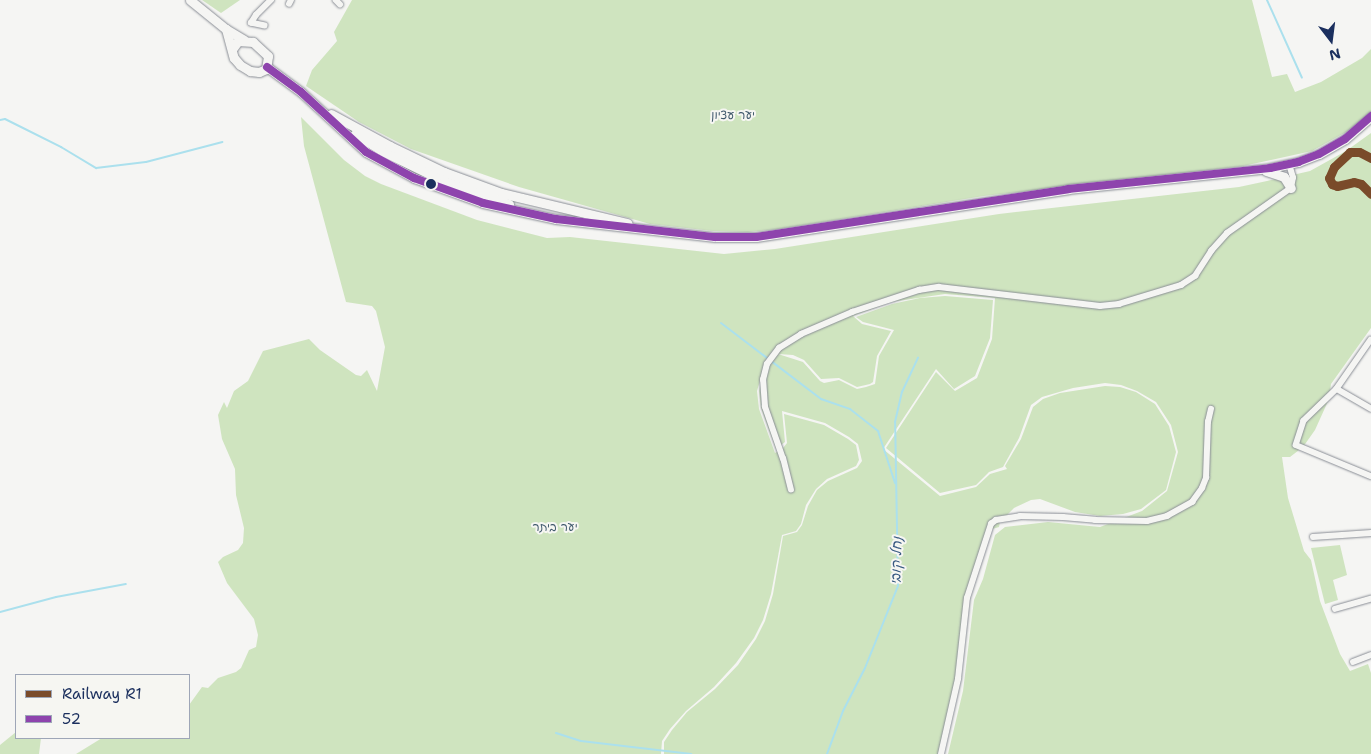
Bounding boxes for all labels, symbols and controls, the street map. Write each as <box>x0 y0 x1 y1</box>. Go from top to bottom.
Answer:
north arrow <box>1306 15 1356 65</box>
text: N <box>1327 44 1343 65</box>
park label: יער עציון <box>711 109 755 123</box>
unlabelled marker <box>426 179 436 189</box>
park label: יער ביתר <box>532 521 578 535</box>
water label: נחל קובי <box>887 537 905 585</box>
legend <box>15 674 190 739</box>
text: Railway R1 <box>62 684 142 704</box>
text: 52 <box>62 709 81 729</box>

